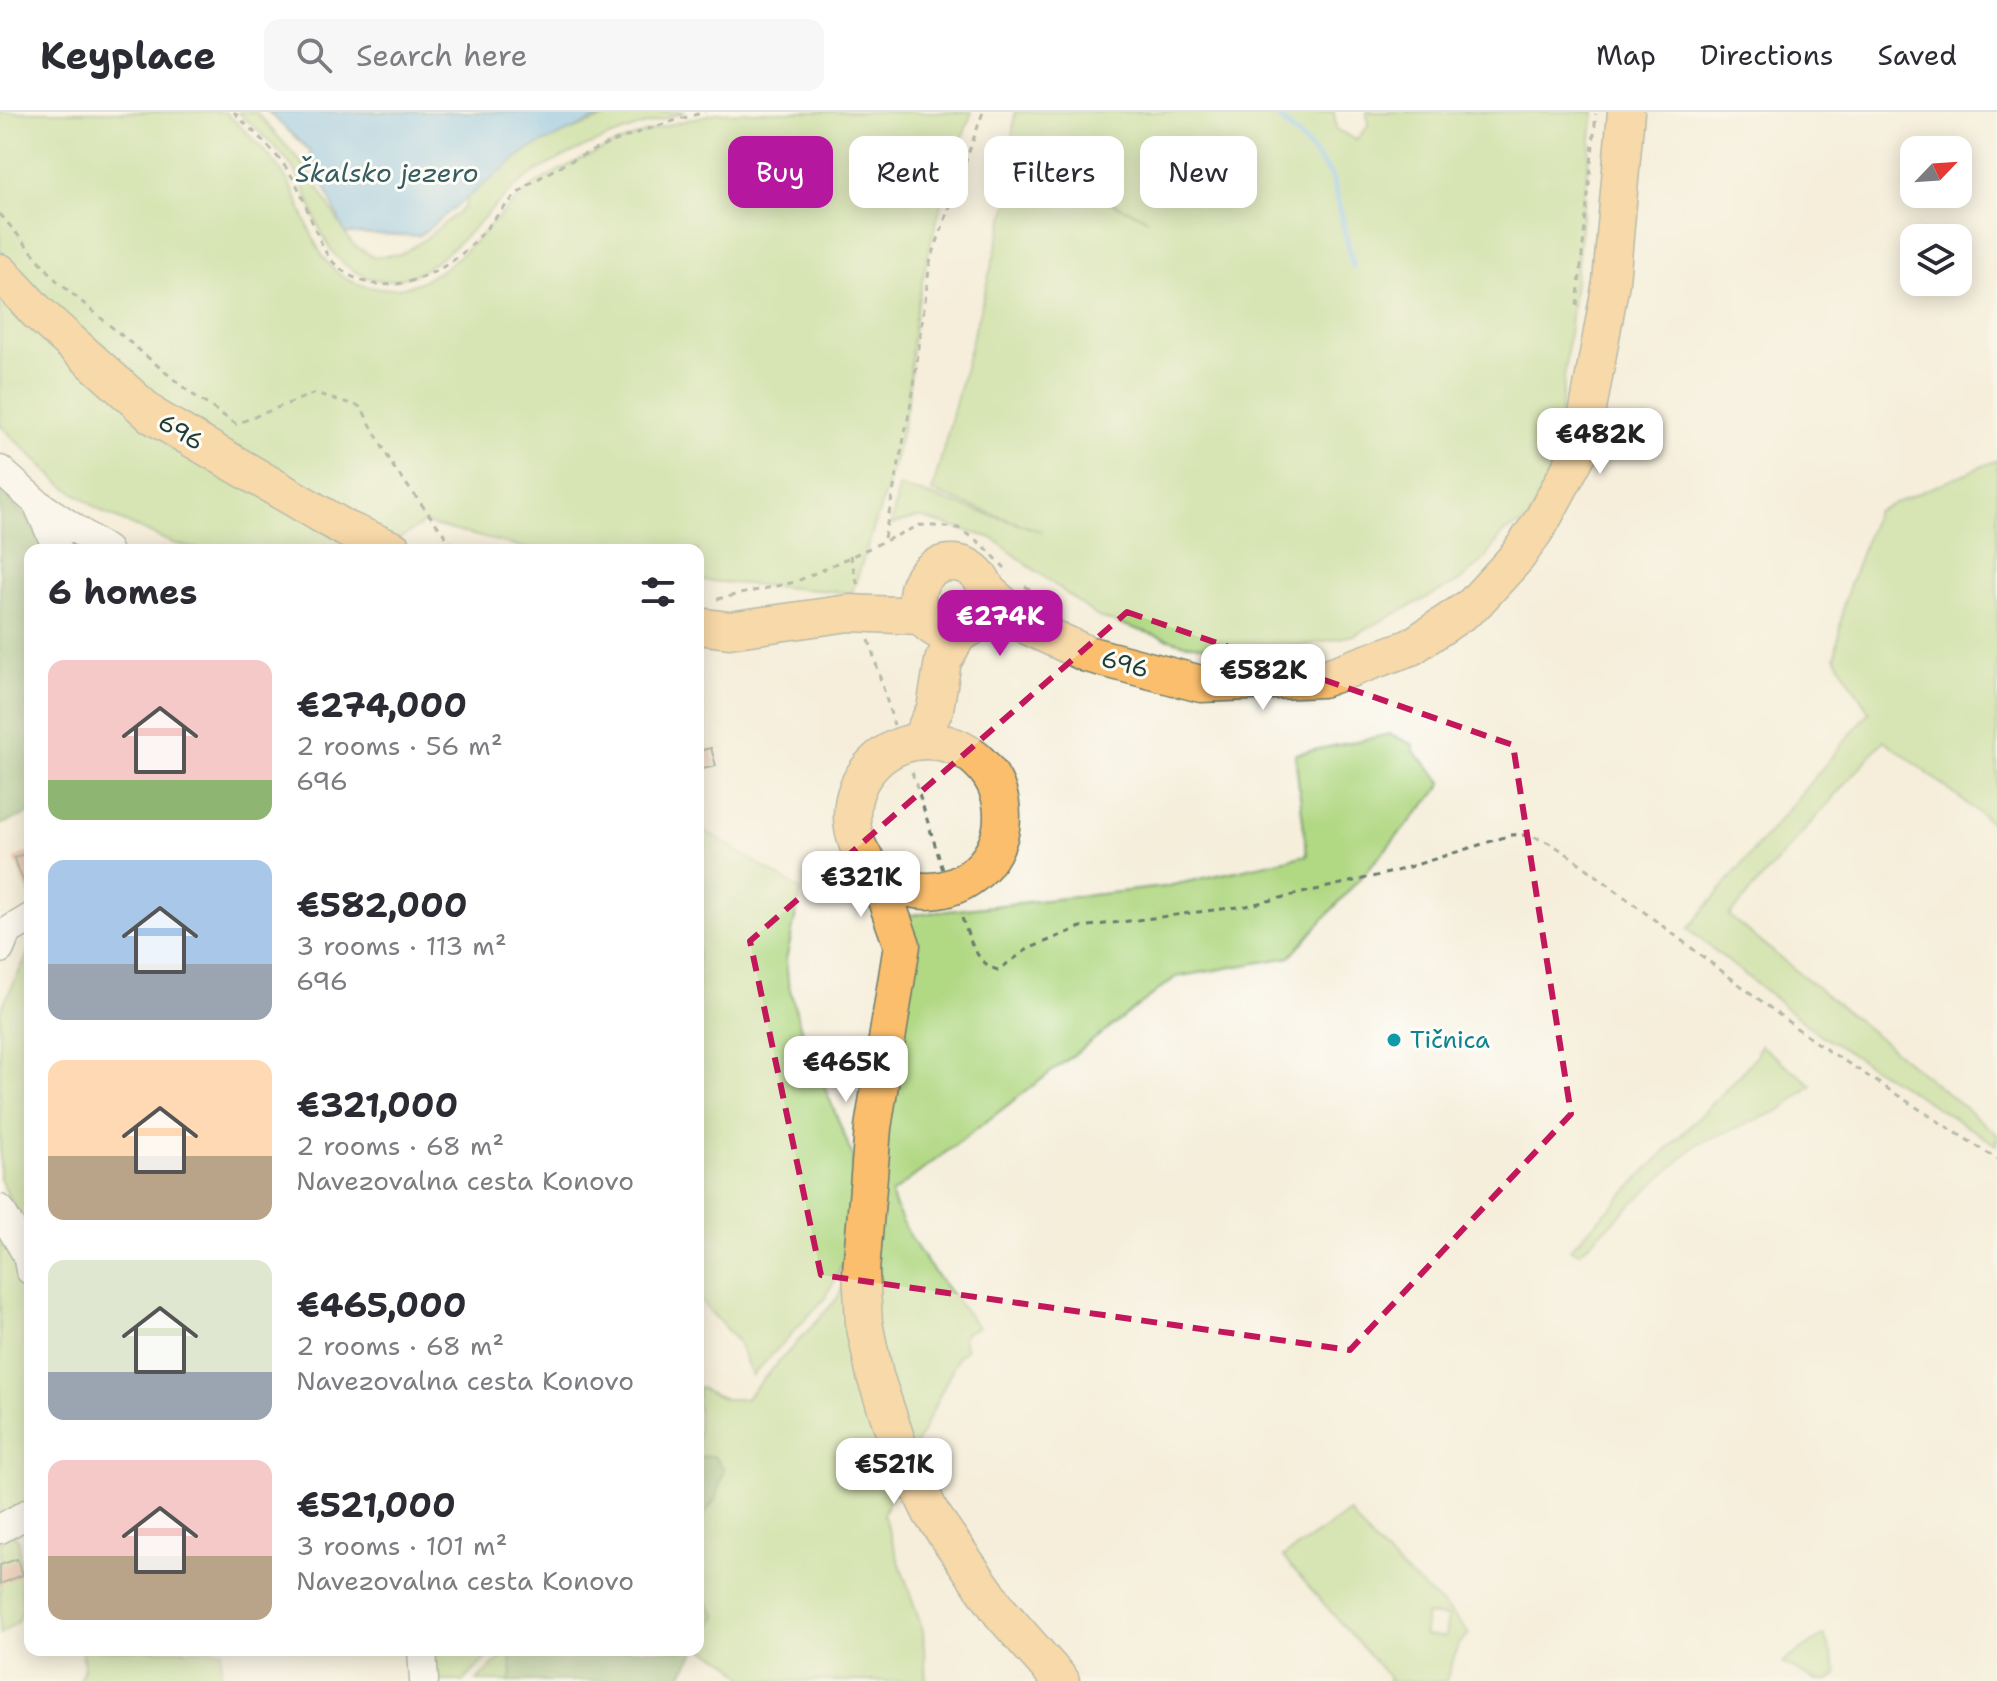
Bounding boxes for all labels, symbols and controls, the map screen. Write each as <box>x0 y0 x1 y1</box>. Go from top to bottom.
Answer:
search box <box>264 19 824 91</box>
text: Keyplace <box>40 30 216 81</box>
icon: search <box>292 33 336 77</box>
text: Search here <box>356 35 527 76</box>
text: Map <box>1596 36 1656 74</box>
text: Directions <box>1700 36 1834 74</box>
text: Saved <box>1878 36 1957 74</box>
chip: Buy <box>728 136 833 208</box>
chip: Rent <box>849 136 968 208</box>
chip: Filters <box>984 136 1124 208</box>
chip: New <box>1140 136 1257 208</box>
north arrow <box>1900 136 1972 208</box>
map controls <box>1900 136 1972 296</box>
water label: Škalsko jezero <box>295 155 479 190</box>
button: layers <box>1900 224 1972 296</box>
street label: 696 <box>152 406 210 458</box>
pin: €482K <box>1544 408 1656 476</box>
text: €482K <box>1555 416 1645 451</box>
text: 6 homes <box>48 569 197 615</box>
icon: filters <box>636 570 680 614</box>
pin: €274K <box>944 590 1056 658</box>
text: €274K <box>955 598 1045 633</box>
street label: 696 <box>1098 642 1152 686</box>
pin: €582K <box>1207 644 1319 712</box>
text: €582K <box>1219 652 1307 687</box>
text: €274,000 <box>296 682 467 728</box>
icon: home <box>112 692 208 788</box>
text: 2 rooms · 56 m² <box>296 728 503 763</box>
text: 696 <box>296 763 348 798</box>
pin: €321K <box>805 851 917 919</box>
text: €321K <box>820 859 902 894</box>
text: €582,000 <box>296 882 467 928</box>
icon: home <box>112 892 208 988</box>
text: 3 rooms · 113 m² <box>296 928 507 963</box>
text: 696 <box>296 963 348 998</box>
place label: Tičnica <box>1410 1024 1490 1056</box>
marker: Tičnica <box>1385 1031 1403 1049</box>
pin: €465K <box>790 1036 902 1104</box>
text: €465K <box>802 1044 890 1079</box>
text: €321,000 <box>296 1082 458 1128</box>
icon: home <box>112 1092 208 1188</box>
text: 2 rooms · 68 m² <box>296 1128 504 1163</box>
text: Navezovalna cesta Konovo <box>296 1163 634 1198</box>
text: €465,000 <box>296 1282 467 1328</box>
icon: home <box>112 1292 208 1388</box>
text: 2 rooms · 68 m² <box>296 1328 504 1363</box>
text: Navezovalna cesta Konovo <box>296 1363 634 1398</box>
pin: €521K <box>838 1438 950 1506</box>
text: €521K <box>854 1446 934 1481</box>
text: €521,000 <box>296 1482 456 1528</box>
icon: home <box>112 1492 208 1588</box>
text: 3 rooms · 101 m² <box>296 1528 507 1563</box>
text: Navezovalna cesta Konovo <box>296 1563 634 1598</box>

